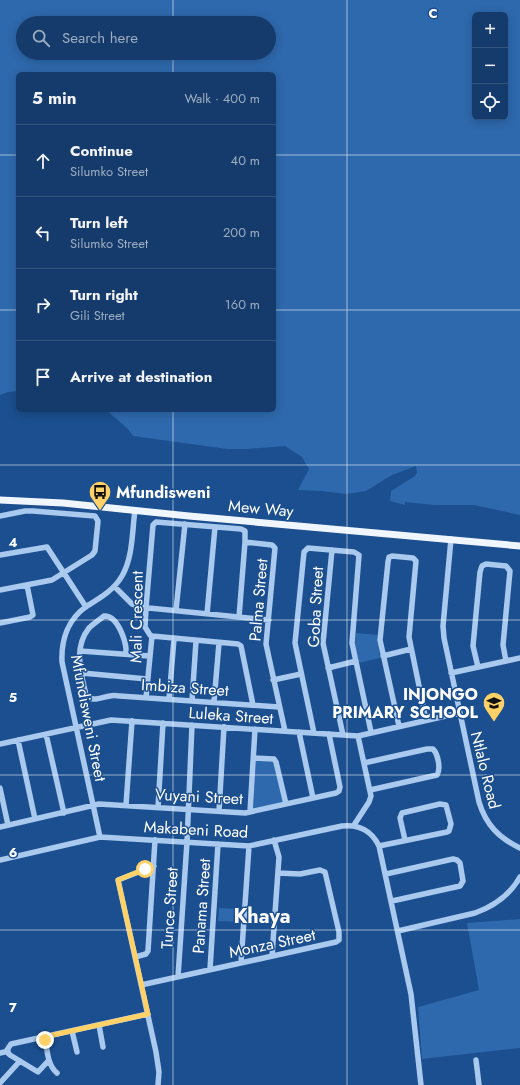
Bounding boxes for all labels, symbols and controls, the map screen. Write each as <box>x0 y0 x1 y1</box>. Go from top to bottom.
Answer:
text: C <box>428 4 438 23</box>
map controls <box>472 12 508 120</box>
button: + <box>472 12 508 48</box>
search box <box>16 16 276 60</box>
icon: search <box>30 27 52 49</box>
text: Search here <box>62 27 138 49</box>
button: − <box>472 48 508 84</box>
button: locate <box>472 84 508 120</box>
text: 5 min <box>32 86 76 110</box>
text: Walk · 400 m <box>185 89 260 108</box>
text: Continue <box>70 140 133 162</box>
icon: ahead <box>32 150 54 172</box>
text: 40 m <box>231 151 260 170</box>
text: Silumko Street <box>70 162 148 181</box>
text: Turn left <box>70 212 128 234</box>
icon: left <box>32 222 54 244</box>
text: 200 m <box>223 223 260 242</box>
text: Silumko Street <box>70 234 148 253</box>
text: Turn right <box>70 284 138 306</box>
icon: right <box>32 294 54 316</box>
text: 160 m <box>225 295 260 314</box>
text: Gili Street <box>70 306 125 325</box>
icon: arrive <box>32 366 54 388</box>
text: Arrive at destination <box>70 366 212 388</box>
bus stop icon: Mfundisweni <box>87 479 113 512</box>
place label: Mfundisweni <box>116 481 210 504</box>
street label: Mew Way <box>227 494 296 523</box>
text: 4 <box>8 533 18 552</box>
street label: Palma Street <box>243 558 274 642</box>
street label: Goba Street <box>302 566 329 648</box>
street label: Mali Crescent <box>124 570 149 663</box>
street label: Mfundisweni Street <box>65 653 112 783</box>
street label: Imbiza Street <box>140 673 230 702</box>
place label: INJONGO PRIMARY SCHOOL <box>332 683 479 724</box>
text: 5 <box>9 688 17 707</box>
school or university icon: INJONGO PRIMARY SCHOOL <box>481 690 507 723</box>
street label: Luleka Street <box>188 701 274 730</box>
street label: Ntlalo Road <box>465 729 506 811</box>
street label: Vuyani Street <box>154 783 244 810</box>
street label: Makabeni Road <box>143 815 249 844</box>
text: 6 <box>9 843 18 862</box>
street label: Panama Street <box>187 858 216 954</box>
route start <box>136 860 154 878</box>
street label: Tunce Street <box>155 866 184 950</box>
district label: Khaya <box>233 902 291 931</box>
street label: Monza Street <box>227 923 318 964</box>
text: 7 <box>9 998 17 1017</box>
route end <box>36 1031 54 1049</box>

